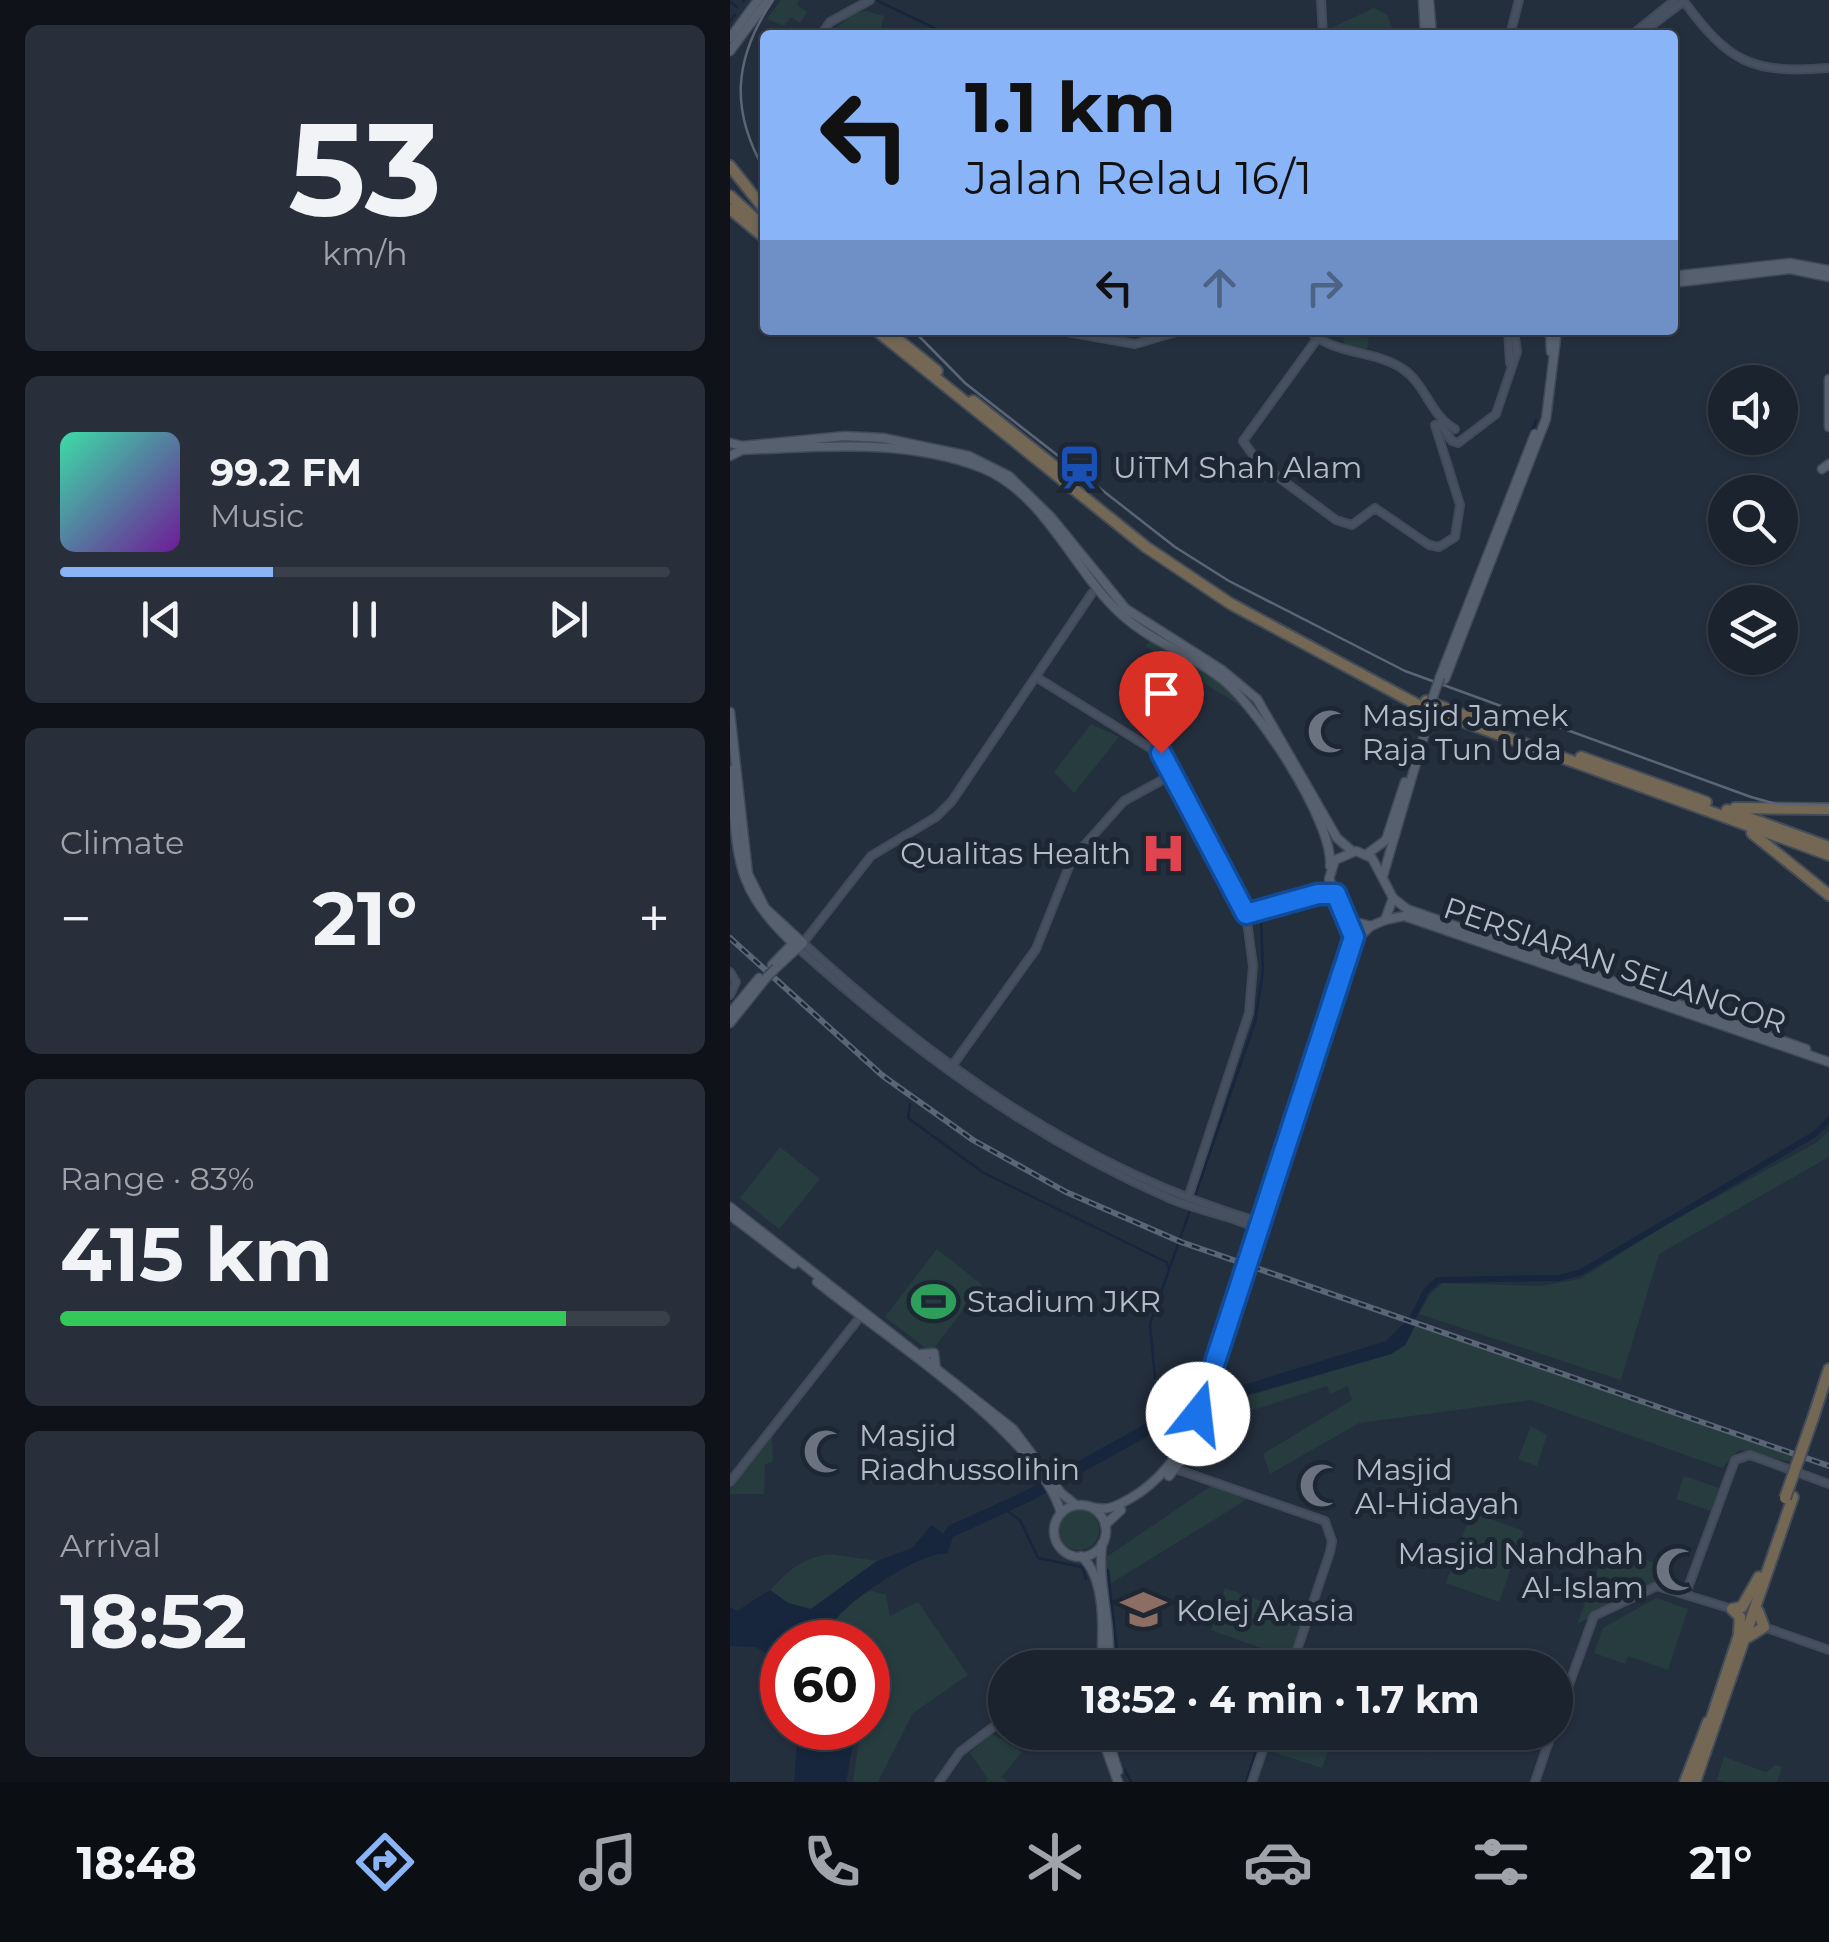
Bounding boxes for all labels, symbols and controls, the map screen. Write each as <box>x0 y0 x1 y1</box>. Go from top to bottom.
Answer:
text: 1.1 km <box>965 64 1176 150</box>
icon: left <box>800 70 930 200</box>
text: 53 <box>288 89 442 248</box>
text: Jalan Relau 16/1 <box>965 150 1312 205</box>
text: km/h <box>322 234 408 273</box>
icon: left <box>1087 260 1142 315</box>
icon: ahead <box>1192 260 1247 315</box>
icon: right <box>1297 260 1352 315</box>
map controls <box>1708 365 1798 675</box>
button: sound <box>1708 365 1798 455</box>
station icon: UiTM Shah Alam <box>1056 443 1104 491</box>
text: 99.2 FM <box>210 449 362 496</box>
place label: UiTM Shah Alam <box>1113 449 1362 486</box>
button: search <box>1708 475 1798 565</box>
text: Music <box>210 496 304 535</box>
button: layers <box>1708 585 1798 675</box>
icon: previous <box>134 592 189 647</box>
icon: pause <box>337 592 392 647</box>
icon: next <box>541 592 596 647</box>
pin <box>1119 651 1204 754</box>
icon: arrive <box>1134 666 1189 721</box>
place label: Masjid Jamek Raja Tun Uda <box>1362 697 1568 768</box>
mosque icon: Masjid Jamek Raja Tun Uda <box>1305 708 1353 756</box>
text: Climate <box>60 823 184 862</box>
hospital icon: Qualitas Health <box>1140 829 1188 877</box>
place label: Qualitas Health <box>900 835 1131 872</box>
text: 21° <box>312 872 418 964</box>
text: − <box>60 885 92 952</box>
text: + <box>638 885 670 952</box>
street label: PERSIARAN SELANGOR <box>1439 889 1791 1041</box>
text: Range · 83% <box>60 1159 254 1198</box>
text: 415 km <box>60 1208 333 1300</box>
sports icon: Stadium JKR <box>910 1277 958 1325</box>
place label: Stadium JKR <box>967 1283 1161 1320</box>
position arrow <box>1146 1362 1250 1466</box>
place label: Masjid Riadhussolihin <box>859 1417 1080 1488</box>
mosque icon: Masjid Riadhussolihin <box>802 1428 850 1476</box>
place label: Masjid Al-Hidayah <box>1355 1451 1520 1522</box>
mosque icon: Masjid Al-Hidayah <box>1298 1462 1346 1510</box>
text: Arrival <box>60 1526 161 1565</box>
place label: Masjid Nahdhah Al-Islam <box>1398 1535 1644 1606</box>
mosque icon: Masjid Nahdhah Al-Islam <box>1653 1546 1701 1594</box>
text: 18:52 <box>60 1575 247 1667</box>
school or university icon: Kolej Akasia <box>1119 1586 1167 1634</box>
place label: Kolej Akasia <box>1176 1592 1355 1629</box>
speed limit sign: 60 <box>760 1620 890 1750</box>
text: 18:52 · 4 min · 1.7 km <box>1081 1676 1480 1723</box>
icon: directions <box>350 1827 420 1897</box>
icon: music <box>573 1827 643 1897</box>
icon: phone <box>797 1827 867 1897</box>
icon: climate <box>1020 1827 1090 1897</box>
icon: car <box>1243 1827 1313 1897</box>
icon: filters <box>1466 1827 1536 1897</box>
text: 18:48 <box>77 1835 197 1890</box>
text: 21° <box>1689 1835 1752 1890</box>

